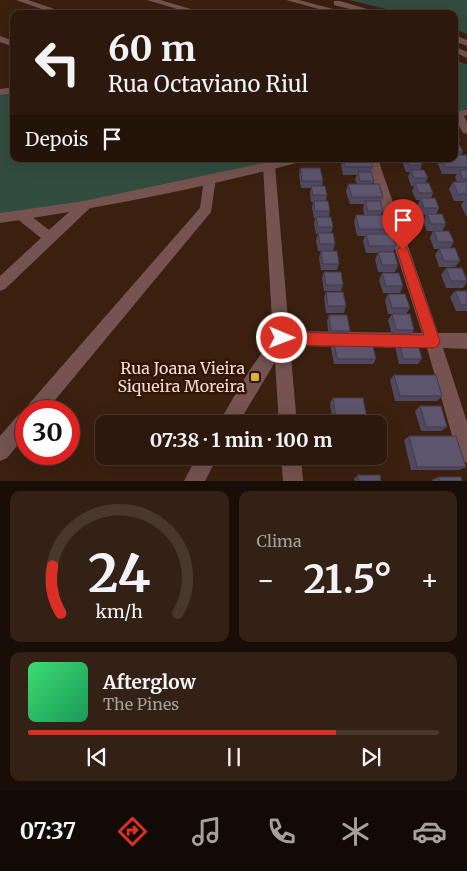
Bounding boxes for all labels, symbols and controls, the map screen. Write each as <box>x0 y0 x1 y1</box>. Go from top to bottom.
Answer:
text: 60 m <box>108 27 196 71</box>
icon: left <box>25 30 90 95</box>
text: Rua Octaviano Riul <box>108 70 308 98</box>
icon: arrive <box>98 125 126 153</box>
text: Depois <box>25 127 88 151</box>
pin <box>382 199 424 250</box>
icon: arrive <box>389 206 417 234</box>
position arrow <box>255 311 307 363</box>
place label: Rua Joana Vieira Siqueira Moreira <box>117 358 245 396</box>
marker: Rua Joana Vieira Siqueira Moreira <box>249 371 261 383</box>
speed limit sign: 30 <box>15 400 80 465</box>
text: 07:38 · 1 min · 100 m <box>150 428 332 452</box>
text: Clima <box>257 531 302 551</box>
text: 24 <box>88 541 151 606</box>
text: 21.5° <box>303 556 392 603</box>
text: − <box>257 562 275 598</box>
text: + <box>420 562 439 598</box>
text: km/h <box>96 600 143 623</box>
text: Afterglow <box>103 670 196 694</box>
text: The Pines <box>103 694 179 714</box>
icon: previous <box>83 743 111 771</box>
icon: pause <box>220 743 248 771</box>
icon: next <box>357 743 385 771</box>
icon: directions <box>115 814 150 849</box>
icon: music <box>189 814 224 849</box>
icon: phone <box>264 814 299 849</box>
icon: climate <box>338 814 373 849</box>
icon: car <box>412 814 447 849</box>
text: 07:37 <box>20 817 76 845</box>

